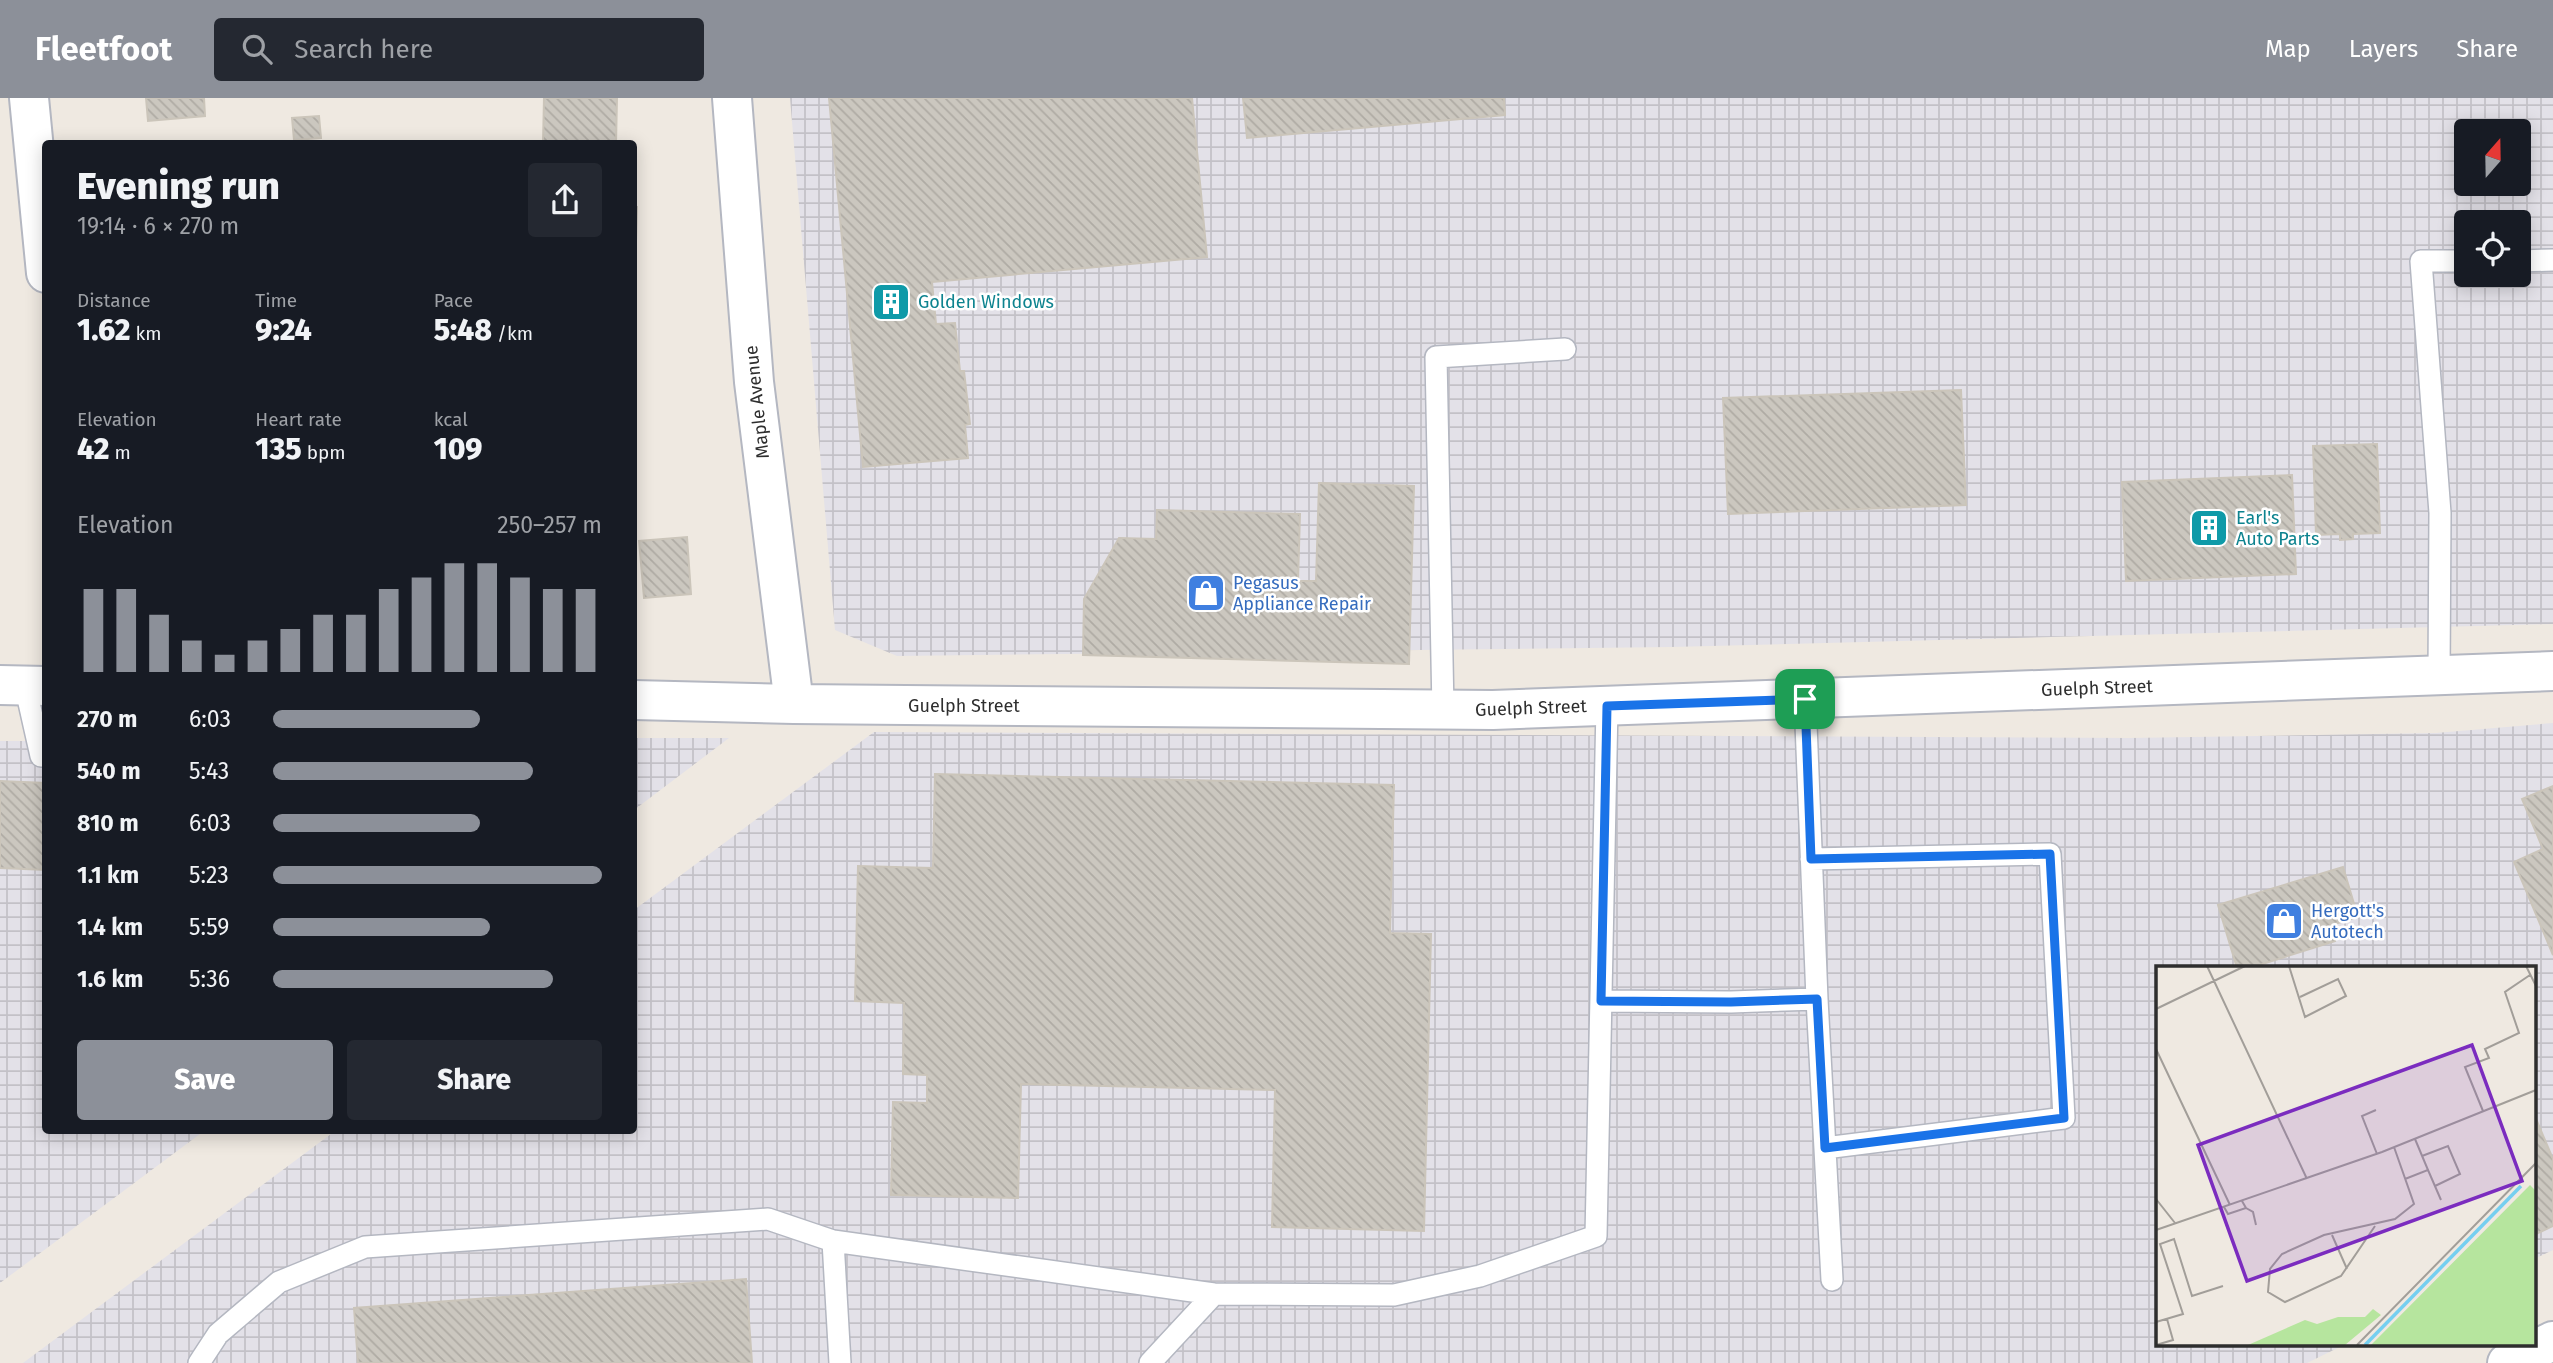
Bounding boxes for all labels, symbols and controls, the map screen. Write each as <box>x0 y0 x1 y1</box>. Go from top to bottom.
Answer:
search box <box>214 18 704 81</box>
text: Fleetfoot <box>35 29 172 69</box>
icon: search <box>238 30 276 68</box>
text: Search here <box>294 34 433 65</box>
text: Map <box>2265 35 2311 63</box>
text: Layers <box>2349 35 2418 63</box>
text: Share <box>2456 35 2518 63</box>
north arrow <box>2454 119 2530 196</box>
map controls <box>2454 119 2531 287</box>
text: Evening run <box>77 163 280 209</box>
button: share <box>528 163 602 237</box>
button: locate <box>2454 210 2531 287</box>
text: 19:14 · 6 × 270 m <box>77 212 239 240</box>
building icon: Golden Windows <box>870 281 912 323</box>
text: Distance <box>77 289 151 312</box>
text: Time <box>255 289 297 312</box>
text: Pace <box>434 289 473 312</box>
place label: Golden Windows <box>918 291 1054 313</box>
text: 1.62 <box>77 312 131 348</box>
text: 9:24 <box>255 312 312 348</box>
text: 5:48 <box>434 312 492 348</box>
text: km <box>131 322 162 345</box>
text: /km <box>492 322 533 345</box>
street label: Maple Avenue <box>740 344 774 460</box>
text: Elevation <box>77 408 157 431</box>
text: Heart rate <box>255 408 342 431</box>
text: kcal <box>434 408 468 431</box>
text: 42 <box>77 431 109 467</box>
text: 135 <box>255 431 302 467</box>
text: 109 <box>434 431 483 467</box>
text: m <box>109 441 131 464</box>
text: bpm <box>302 441 346 464</box>
building icon: Earl's Auto Parts <box>2188 507 2230 549</box>
place label: Earl's Auto Parts <box>2236 507 2319 550</box>
text: Elevation <box>77 511 173 539</box>
text: 250–257 m <box>497 511 602 539</box>
shop icon: Pegasus Appliance Repair <box>1185 572 1227 614</box>
place label: Pegasus Appliance Repair <box>1233 572 1371 615</box>
pin <box>1775 669 1835 729</box>
street label: Guelph Street <box>2041 675 2154 701</box>
icon: arrive <box>1786 680 1824 718</box>
street label: Guelph Street <box>908 695 1020 717</box>
street label: Guelph Street <box>1475 695 1588 721</box>
text: 270 m <box>77 705 138 733</box>
text: 6:03 <box>189 705 231 733</box>
text: 540 m <box>77 757 141 785</box>
text: 5:43 <box>189 757 229 785</box>
text: 810 m <box>77 809 139 837</box>
text: 6:03 <box>189 809 231 837</box>
text: 1.1 km <box>77 861 139 889</box>
text: 5:23 <box>189 861 229 889</box>
shop icon: Hergott's Autotech <box>2263 900 2305 942</box>
place label: Hergott's Autotech <box>2311 900 2384 943</box>
text: 1.4 km <box>77 913 143 941</box>
text: 5:59 <box>189 913 229 941</box>
text: 1.6 km <box>77 965 144 993</box>
text: 5:36 <box>189 965 230 993</box>
inset map <box>2156 966 2536 1346</box>
button: Save <box>77 1040 333 1120</box>
button: Share <box>347 1040 602 1120</box>

